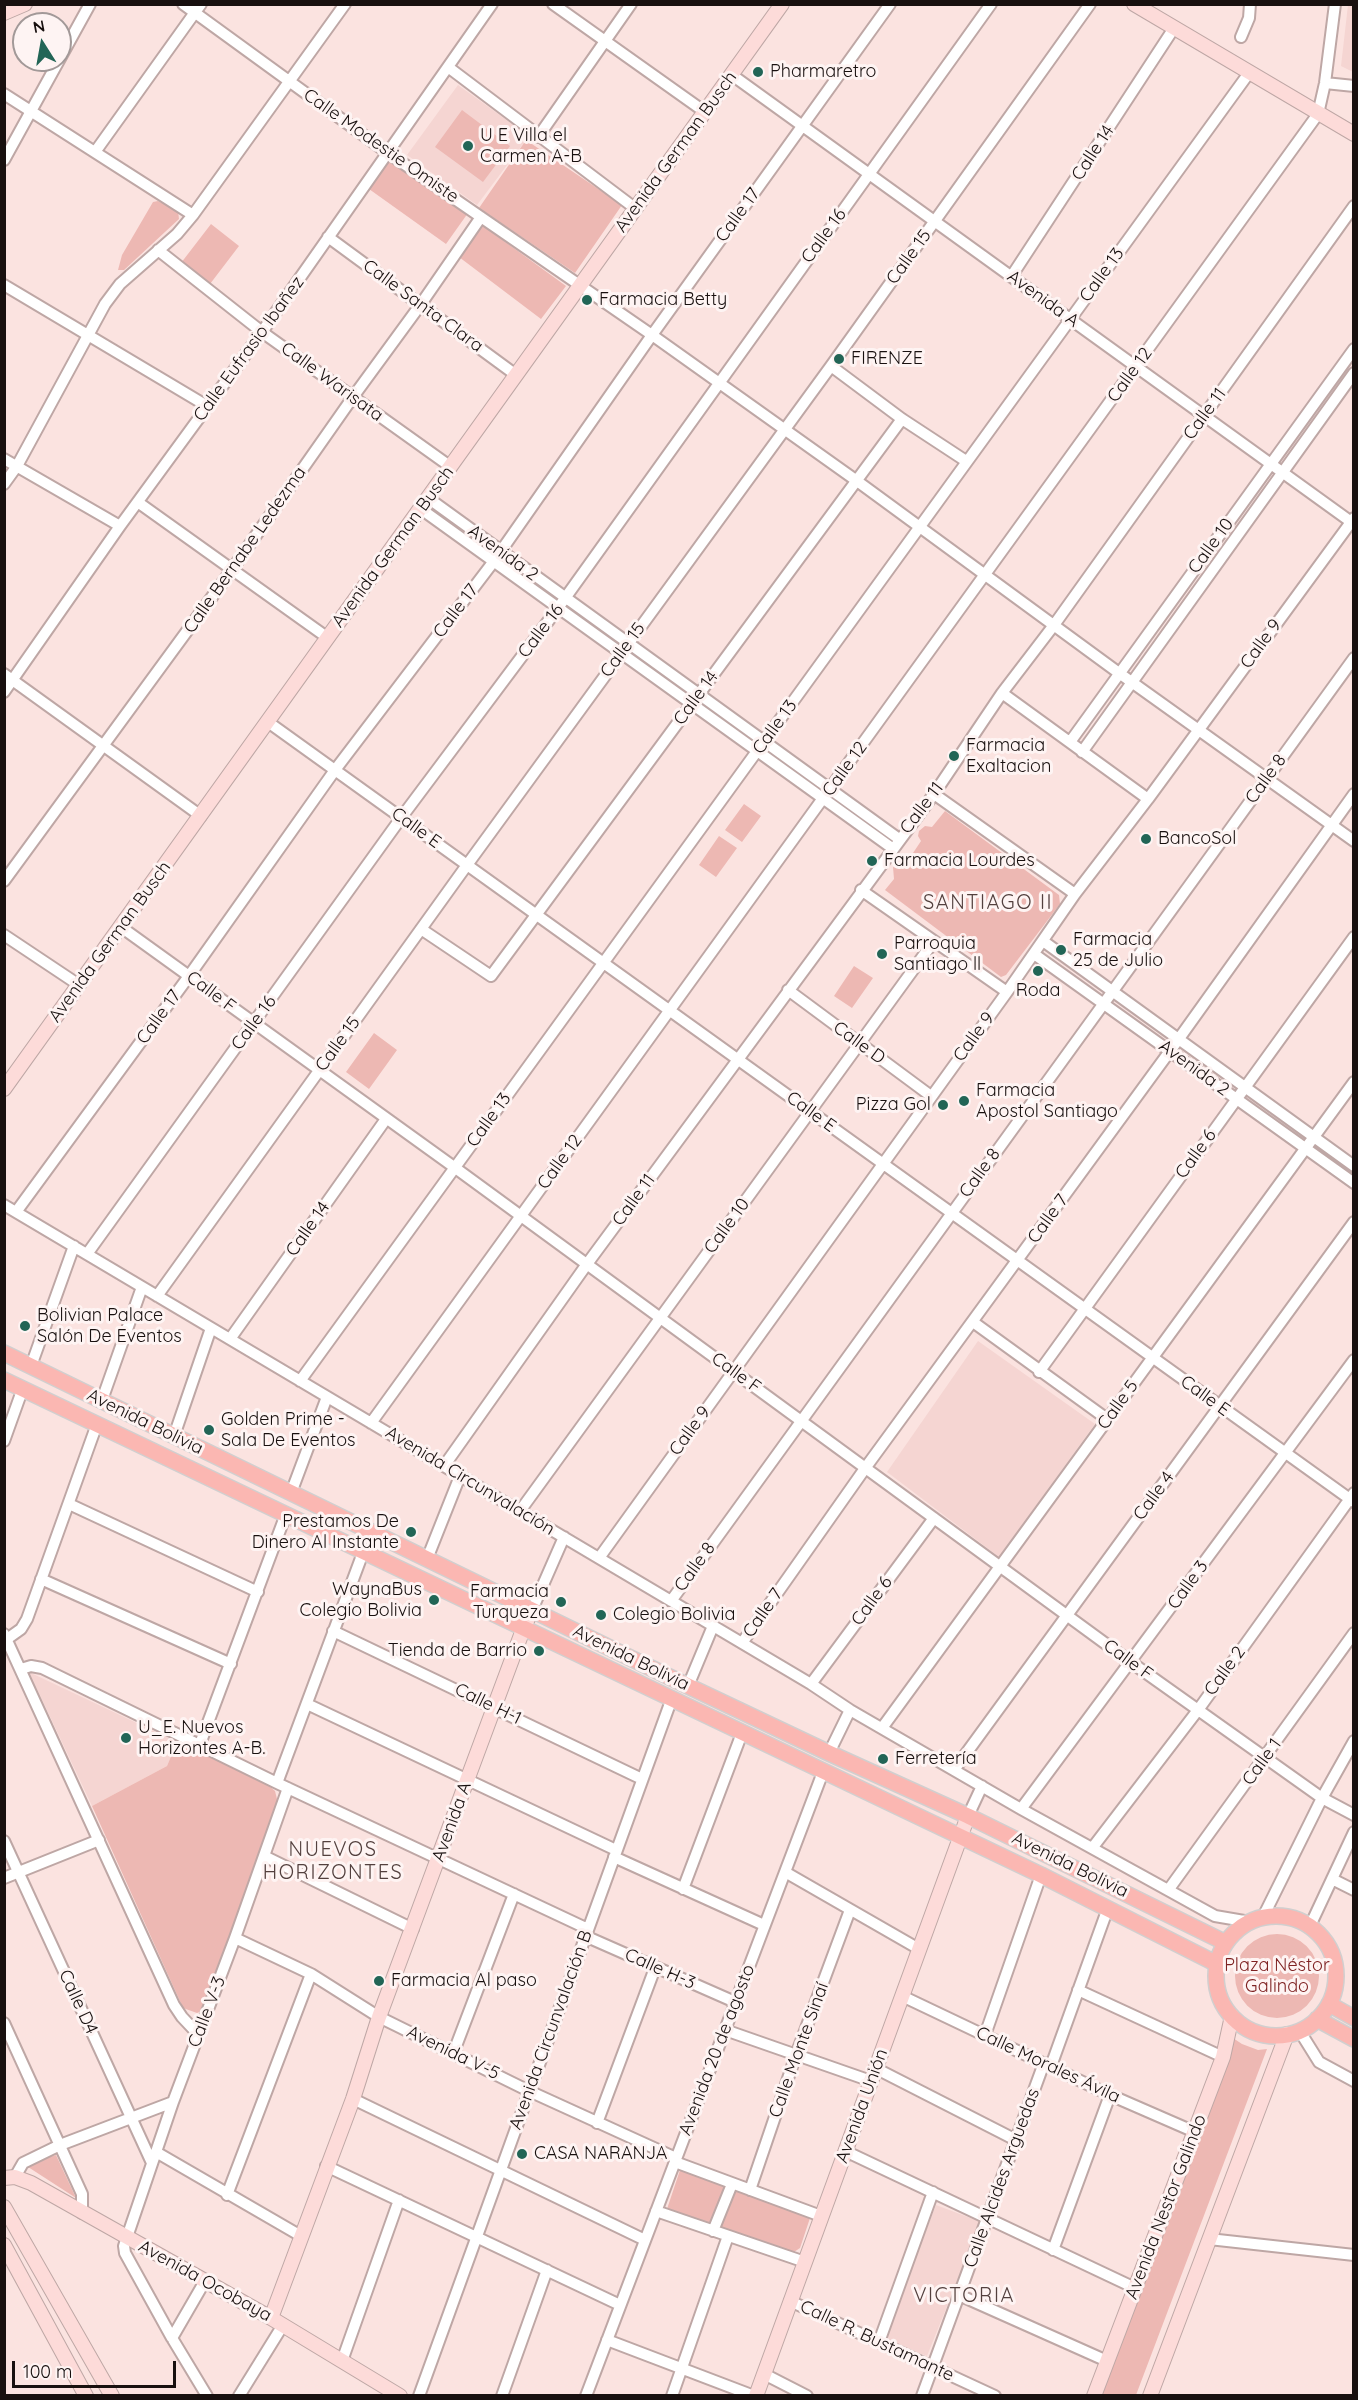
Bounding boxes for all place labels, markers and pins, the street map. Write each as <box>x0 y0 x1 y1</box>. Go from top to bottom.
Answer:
place label: Pharmaretro <box>770 61 876 83</box>
marker: Pharmaretro <box>751 65 765 79</box>
place label: U E Villa el Carmen A-B <box>480 125 582 168</box>
marker: U E Villa el Carmen A-B <box>461 139 475 153</box>
place label: Farmacia Betty <box>599 289 727 311</box>
marker: Farmacia Betty <box>580 293 594 307</box>
place label: FIRENZE <box>851 348 923 370</box>
marker: FIRENZE <box>832 352 846 366</box>
place label: Farmacia Exaltacion <box>966 735 1051 777</box>
marker: Farmacia Exaltacion <box>947 749 961 763</box>
place label: BancoSol <box>1158 828 1236 850</box>
marker: BancoSol <box>1139 832 1153 846</box>
place label: Farmacia Lourdes <box>884 850 1035 872</box>
marker: Farmacia Lourdes <box>865 854 879 868</box>
place label: Farmacia 25 de Julio <box>1073 929 1163 972</box>
place label: Parroquia Santiago ll <box>894 933 981 976</box>
marker: Farmacia 25 de Julio <box>1054 943 1068 957</box>
marker: Parroquia Santiago ll <box>875 947 889 961</box>
marker: Roda <box>1031 964 1045 978</box>
place label: Roda <box>1016 980 1060 1002</box>
place label: Farmacia Apostol Santiago <box>976 1080 1118 1122</box>
place label: Pizza Gol <box>856 1094 931 1116</box>
marker: Farmacia Apostol Santiago <box>957 1094 971 1108</box>
marker: Pizza Gol <box>936 1098 950 1112</box>
place label: Bolivian Palace Salón De Eventos <box>37 1305 182 1348</box>
marker: Bolivian Palace Salón De Eventos <box>18 1319 32 1333</box>
place label: Golden Prime - Sala De Eventos <box>221 1409 355 1452</box>
marker: Golden Prime - Sala De Eventos <box>202 1423 216 1437</box>
place label: Prestamos De Dinero Al Instante <box>252 1511 399 1553</box>
marker: Prestamos De Dinero Al Instante <box>404 1525 418 1539</box>
place label: WaynaBus Colegio Bolivia <box>300 1579 422 1622</box>
place label: Farmacia Turqueza <box>470 1581 549 1624</box>
marker: WaynaBus Colegio Bolivia <box>427 1593 441 1607</box>
marker: Farmacia Turqueza <box>554 1595 568 1609</box>
place label: Colegio Bolivia <box>613 1604 735 1626</box>
marker: Colegio Bolivia <box>594 1608 608 1622</box>
place label: Tienda de Barrio <box>388 1640 527 1662</box>
marker: Tienda de Barrio <box>532 1644 546 1658</box>
place label: U_E. Nuevos Horizontes A-B. <box>138 1717 266 1760</box>
marker: U_E. Nuevos Horizontes A-B. <box>119 1731 133 1745</box>
place label: Ferretería <box>895 1748 977 1770</box>
marker: Ferretería <box>876 1752 890 1766</box>
place label: Farmacia Al paso <box>391 1970 537 1992</box>
marker: Farmacia Al paso <box>372 1974 386 1988</box>
place label: CASA NARANJA <box>534 2143 667 2165</box>
marker: CASA NARANJA <box>515 2147 529 2161</box>

